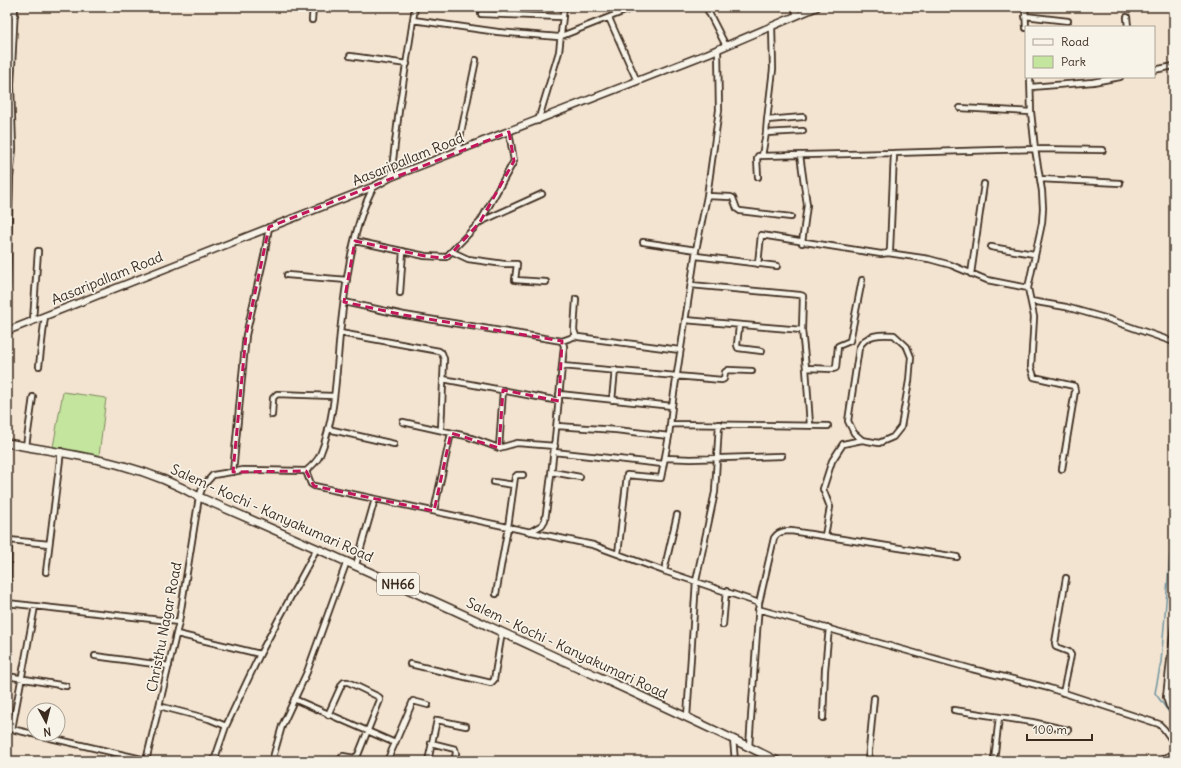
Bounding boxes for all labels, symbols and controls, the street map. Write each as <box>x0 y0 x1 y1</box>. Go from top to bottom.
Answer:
legend <box>1025 26 1155 78</box>
text: Road <box>1061 34 1089 49</box>
text: Park <box>1061 54 1086 69</box>
street label: Aasaripallam Road <box>350 128 466 190</box>
street label: Aasaripallam Road <box>49 247 165 309</box>
street label: Salem - Kochi - Kanyakumari Road <box>168 460 376 566</box>
street label: Christhu Nagar Road <box>143 561 185 693</box>
road number: NH66 <box>377 573 419 595</box>
street label: Salem - Kochi - Kanyakumari Road <box>464 593 670 703</box>
north arrow <box>26 702 66 742</box>
scale bar <box>1027 716 1092 742</box>
text: 100 m <box>1033 722 1067 737</box>
text: N <box>43 725 52 739</box>

